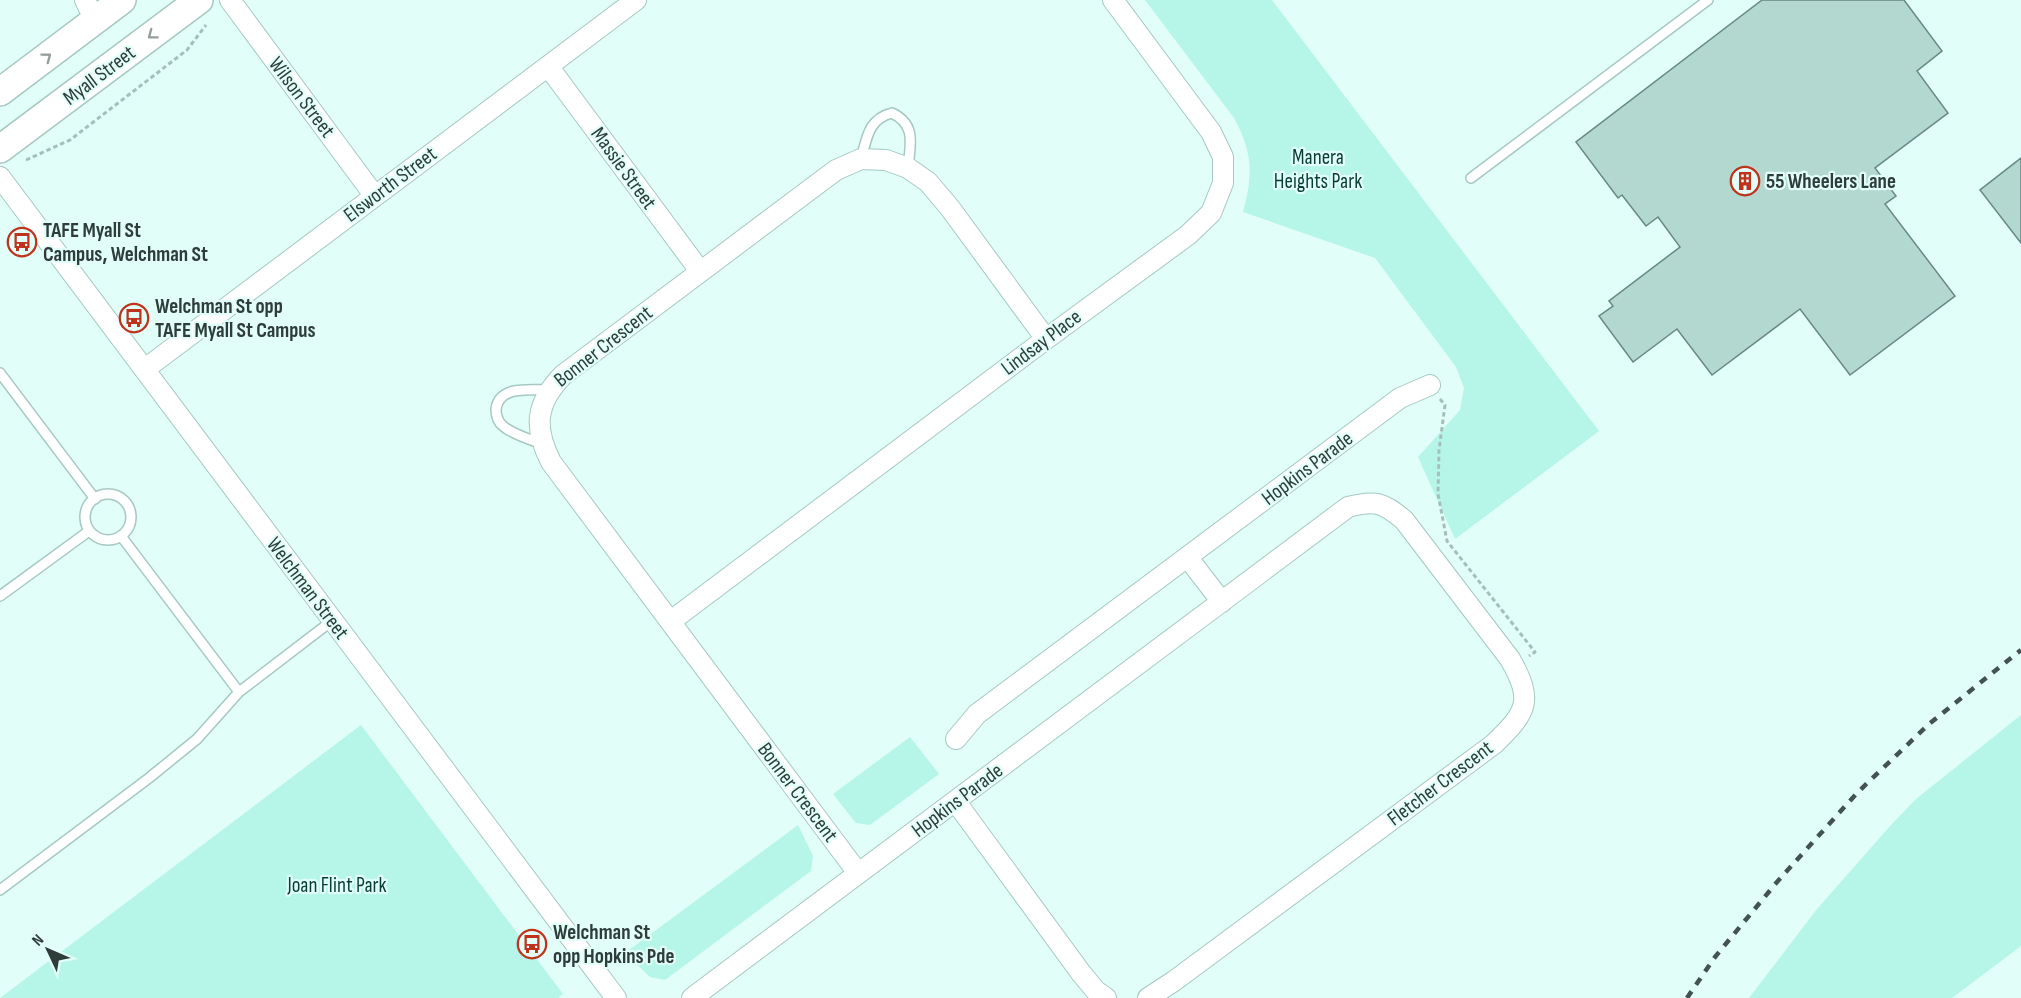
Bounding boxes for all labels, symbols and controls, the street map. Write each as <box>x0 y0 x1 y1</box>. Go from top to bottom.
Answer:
one-way arrow <box>148 28 159 39</box>
street label: Myall Street <box>58 40 140 111</box>
street label: Wilson Street <box>263 52 340 143</box>
one-way arrow <box>40 53 51 64</box>
street label: Massie Street <box>585 122 662 214</box>
street label: Elsworth Street <box>339 141 442 227</box>
park label: Manera Heights Park <box>1274 145 1362 194</box>
building icon: 55 Wheelers Lane <box>1729 165 1761 197</box>
place label: 55 Wheelers Lane <box>1766 169 1896 194</box>
place label: TAFE Myall St Campus, Welchman St <box>43 218 208 267</box>
bus stop icon: TAFE Myall St Campus, Welchman St <box>6 226 38 258</box>
place label: Welchman St opp TAFE Myall St Campus <box>155 294 316 343</box>
street label: Bonner Crescent <box>549 300 657 393</box>
bus stop icon: Welchman St opp TAFE Myall St Campus <box>118 302 150 334</box>
street label: Lindsay Place <box>996 304 1086 381</box>
street label: Hopkins Parade <box>1257 426 1358 511</box>
street label: Welchman Street <box>261 532 354 644</box>
street label: Fletcher Crescent <box>1383 736 1498 831</box>
street label: Bonner Crescent <box>752 738 843 847</box>
street label: Hopkins Parade <box>907 758 1008 843</box>
park label: Joan Flint Park <box>286 873 387 898</box>
north arrow <box>18 920 78 980</box>
place label: Welchman St opp Hopkins Pde <box>553 920 674 969</box>
bus stop icon: Welchman St opp Hopkins Pde <box>516 928 548 960</box>
text: N <box>28 931 48 950</box>

